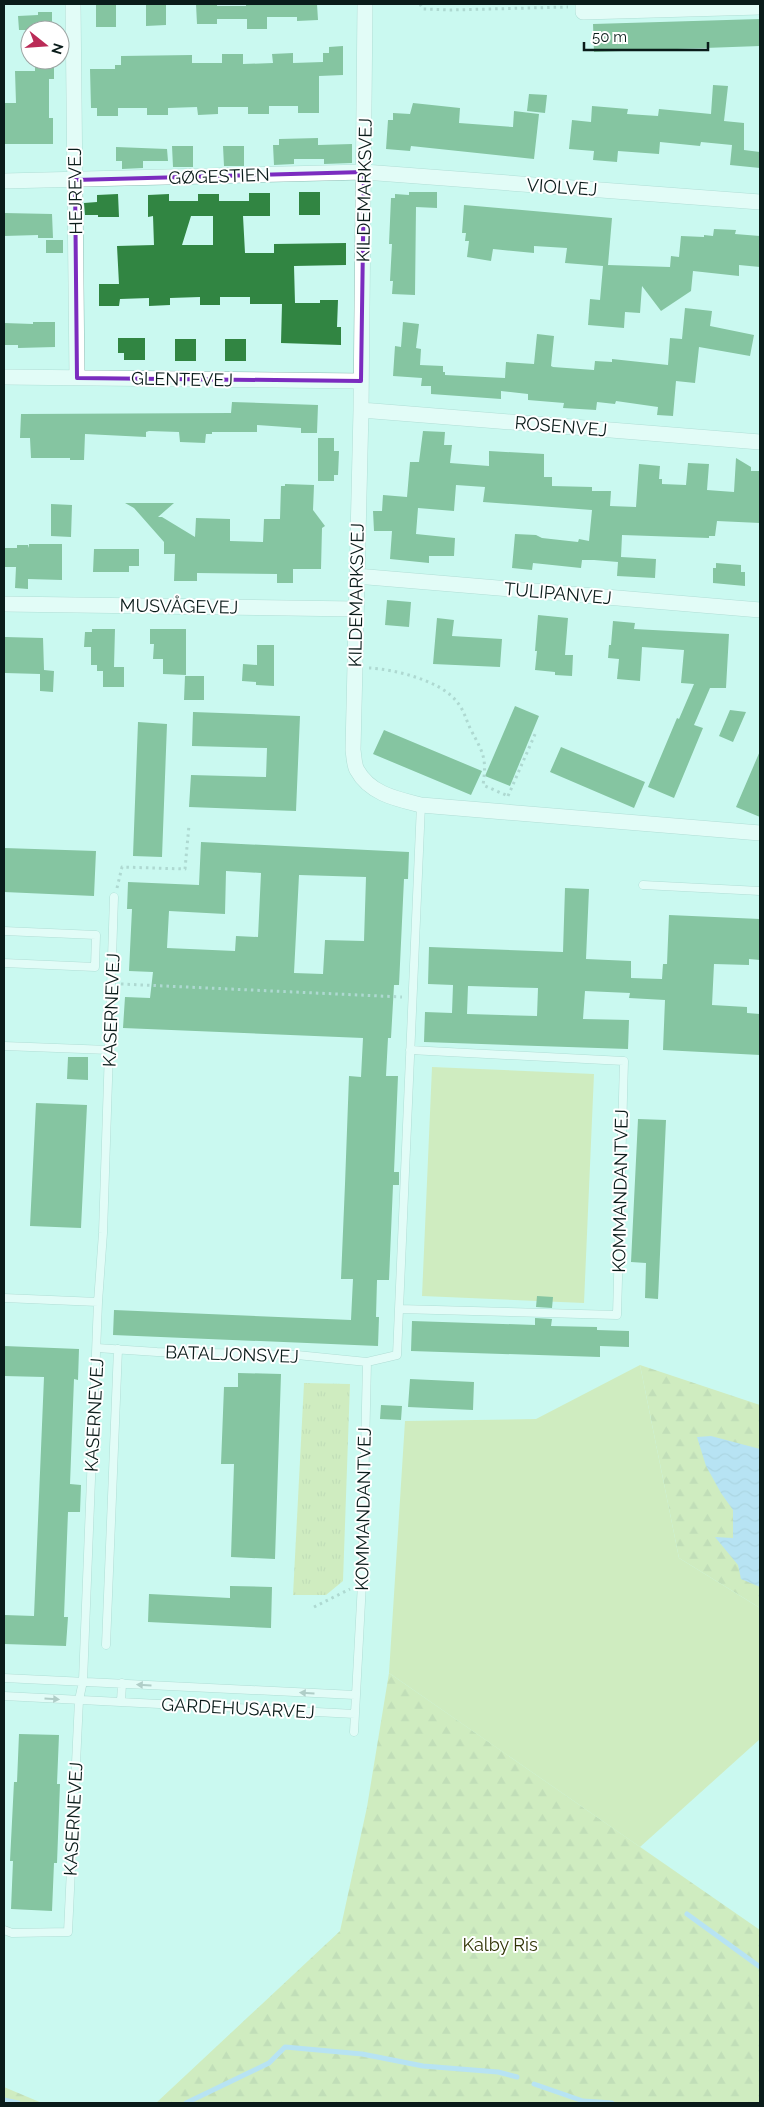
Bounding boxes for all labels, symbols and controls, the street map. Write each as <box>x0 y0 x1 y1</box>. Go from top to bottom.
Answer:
north arrow <box>20 20 70 70</box>
scale bar <box>584 20 708 52</box>
text: 50 m <box>592 28 627 46</box>
text: N <box>48 41 67 56</box>
street label: KILDEMARKSVEJ <box>352 118 376 262</box>
street label: HEJREVEJ <box>64 147 86 235</box>
street label: GØGESTIEN <box>168 164 270 188</box>
street label: VIOLVEJ <box>526 174 598 200</box>
street label: GLENTEVEJ <box>131 368 233 390</box>
street label: ROSENVEJ <box>514 411 608 441</box>
street label: KILDEMARKSVEJ <box>344 523 368 667</box>
street label: TULIPANVEJ <box>503 578 613 608</box>
street label: MUSVÅGEVEJ <box>120 593 238 618</box>
street label: KASERNEVEJ <box>99 953 123 1067</box>
street label: KOMMANDANTVEJ <box>608 1109 632 1273</box>
street label: BATALJONSVEJ <box>165 1341 299 1367</box>
street label: KASERNEVEJ <box>81 1358 107 1472</box>
street label: KOMMANDANTVEJ <box>351 1427 375 1591</box>
one-way arrow <box>136 1680 152 1688</box>
one-way arrow <box>299 1688 315 1696</box>
street label: GARDEHUSARVEJ <box>161 1693 315 1723</box>
one-way arrow <box>45 1695 61 1703</box>
street label: KASERNEVEJ <box>60 1762 86 1876</box>
park label: Kalby Ris <box>462 1934 538 1955</box>

